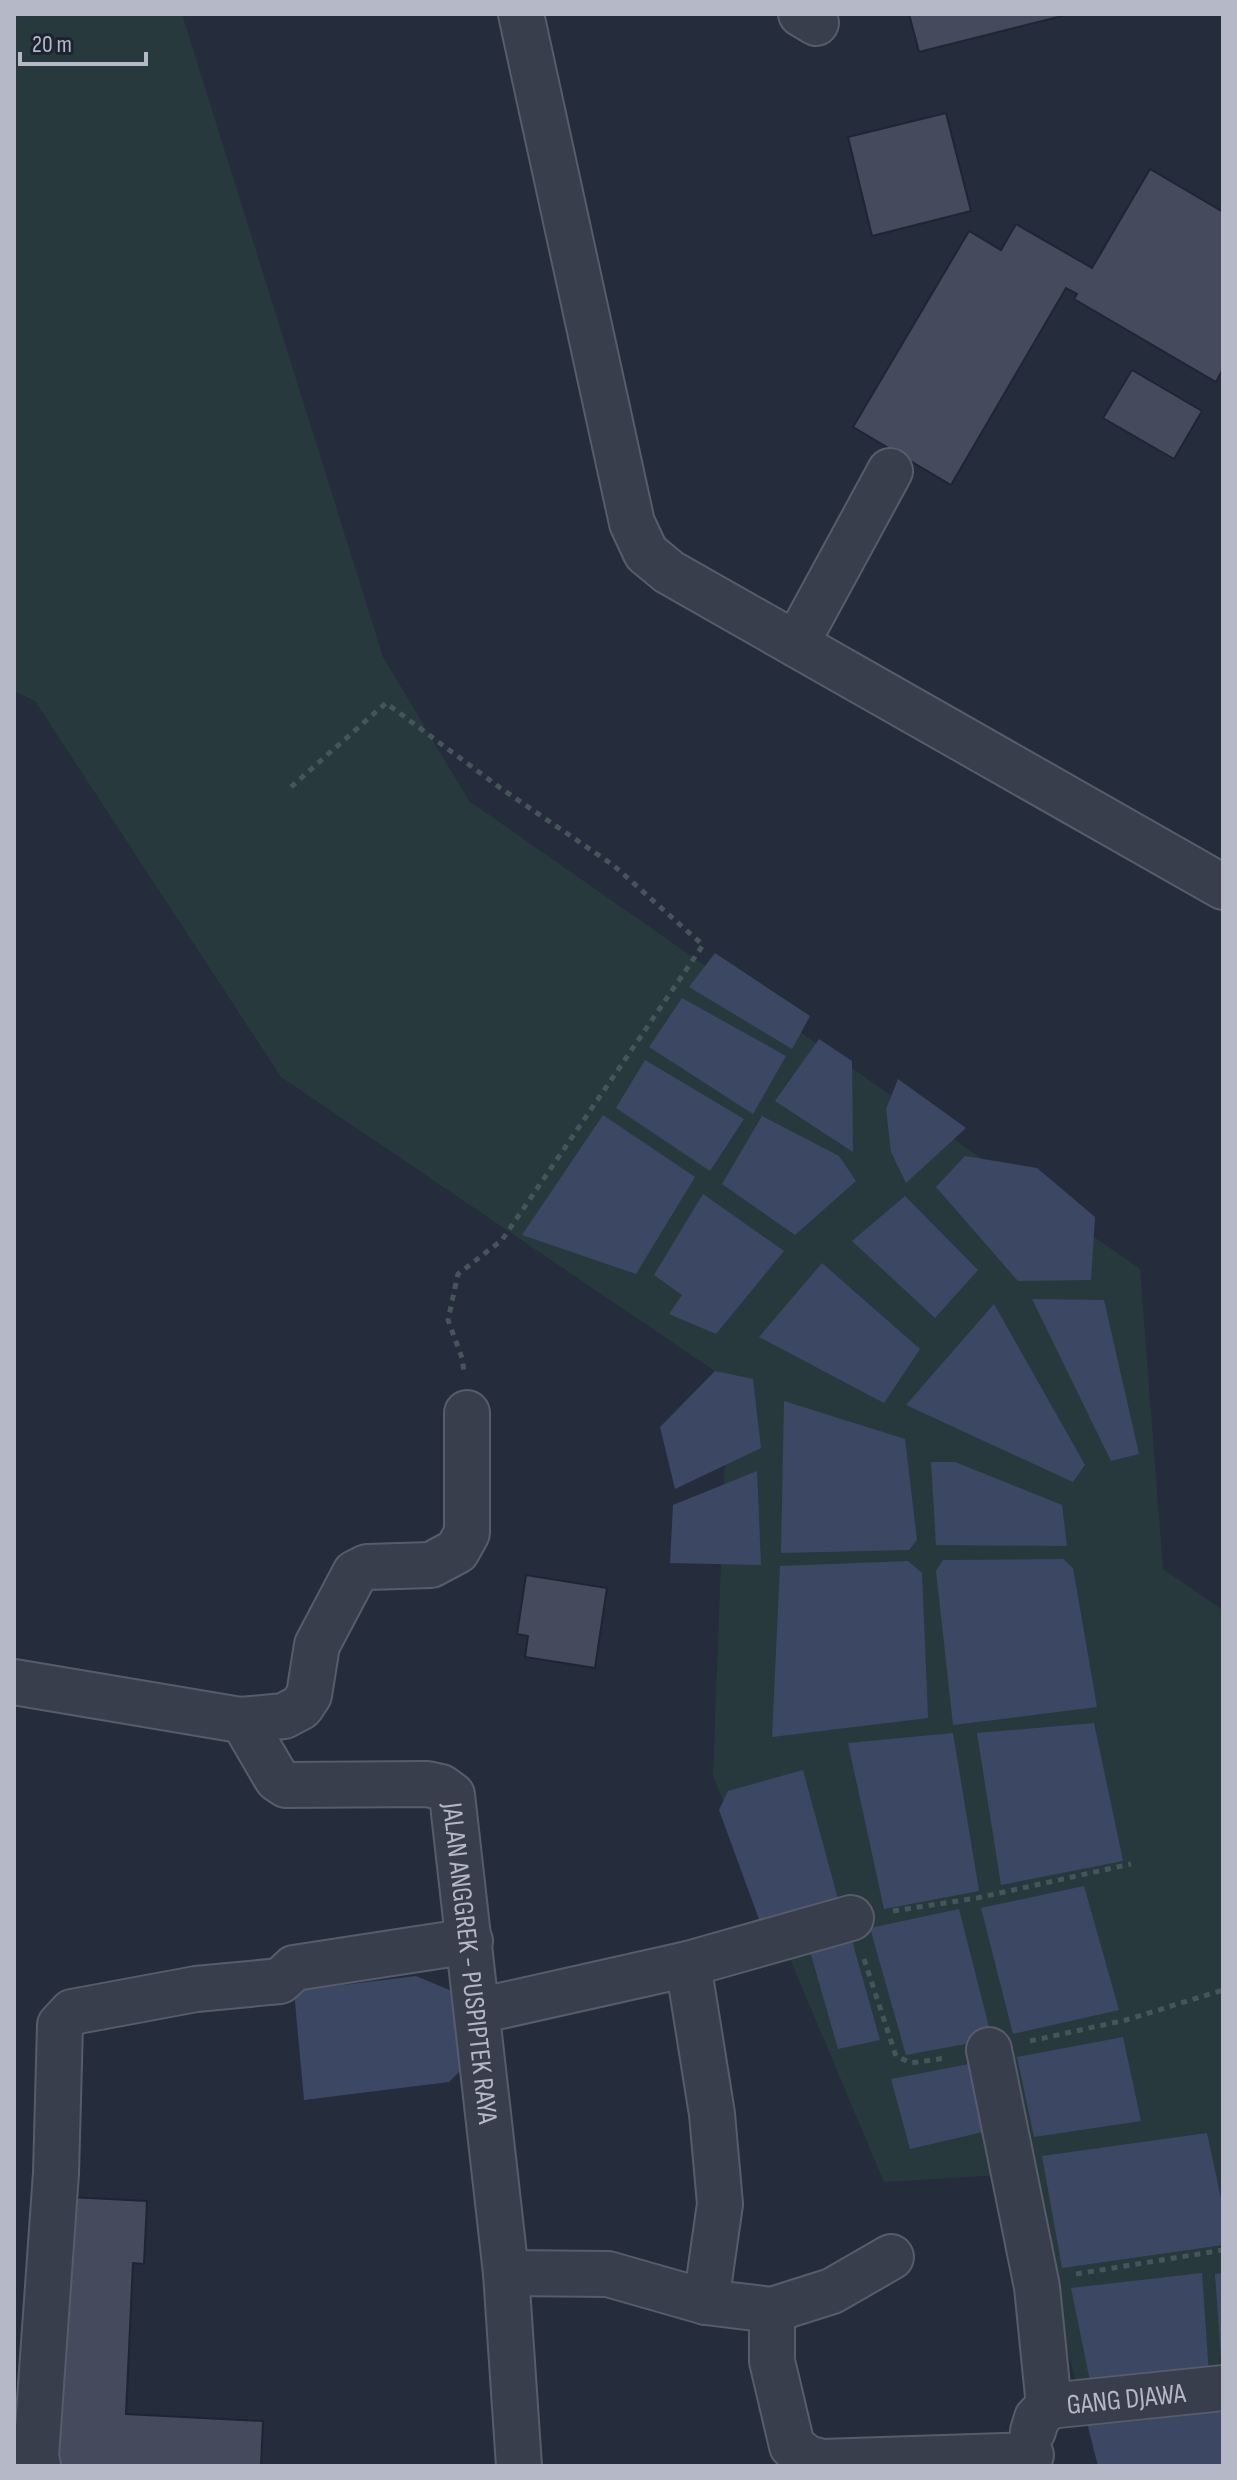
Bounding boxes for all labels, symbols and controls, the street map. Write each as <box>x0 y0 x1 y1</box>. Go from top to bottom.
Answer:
scale bar <box>20 16 146 66</box>
text: 20 m <box>32 30 72 59</box>
street label: JALAN ANGGREK - PUSPIPTEK RAYA <box>435 1800 504 2127</box>
street label: GANG DJAWA <box>1065 2377 1188 2422</box>

